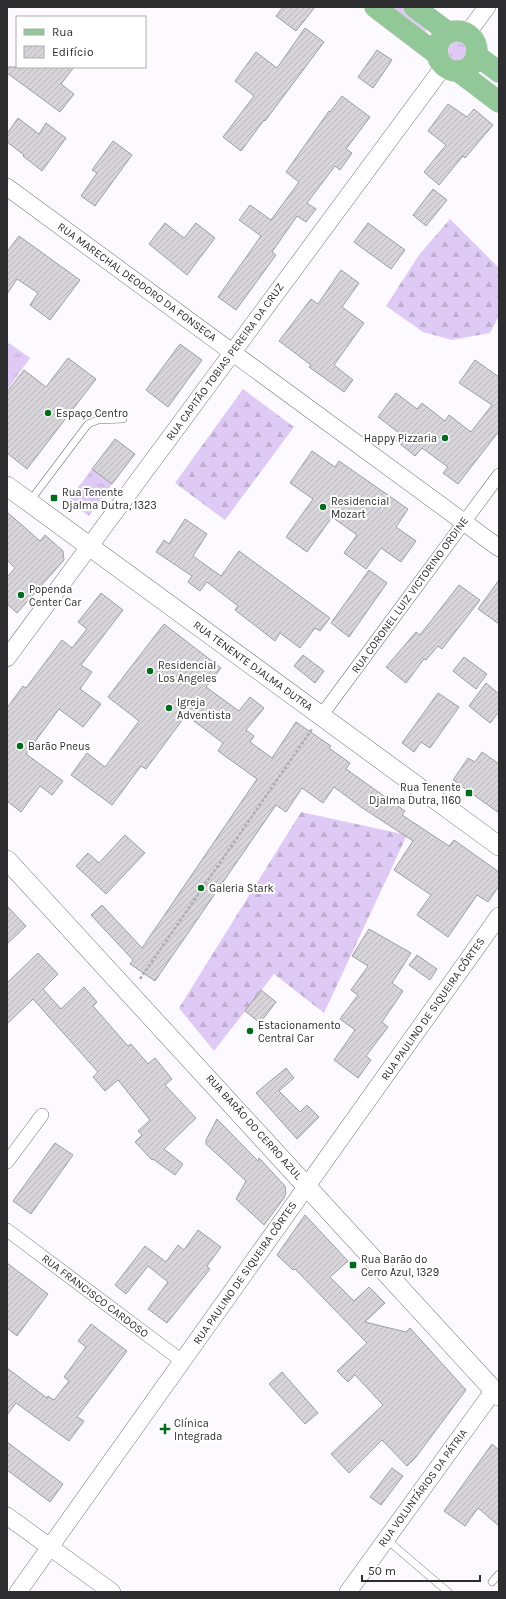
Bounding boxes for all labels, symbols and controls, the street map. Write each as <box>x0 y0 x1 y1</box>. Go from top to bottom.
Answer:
legend <box>16 16 146 68</box>
text: Rua <box>52 25 73 39</box>
text: Edifício <box>52 45 93 59</box>
street label: RUA MARECHAL DEODORO DA FONSECA <box>55 220 220 344</box>
street label: RUA CAPITÃO TOBIAS PEREIRA DA CRUZ <box>163 281 287 443</box>
place label: Espaço Centro <box>56 407 128 420</box>
marker: Espaço Centro <box>43 408 53 418</box>
place label: Happy Pizzaria <box>364 432 437 445</box>
marker: Happy Pizzaria <box>440 433 450 443</box>
place label: Rua Tenente Djalma Dutra, 1323 <box>62 486 157 512</box>
marker: Rua Tenente Djalma Dutra, 1323 <box>49 493 59 503</box>
place label: Residencial Mozart <box>331 495 389 521</box>
marker: Residencial Mozart <box>318 502 328 512</box>
street label: RUA CORONEL LUIZ VICTORINO ORDINE <box>349 514 471 676</box>
place label: Popenda Center Car <box>29 583 81 609</box>
marker: Popenda Center Car <box>16 590 26 600</box>
street label: RUA TENENTE DJALMA DUTRA <box>191 618 316 714</box>
place label: Residencial Los Angeles <box>158 659 217 685</box>
marker: Residencial Los Angeles <box>145 666 155 676</box>
place label: Igreja Adventista <box>177 696 231 722</box>
marker: Igreja Adventista <box>164 703 174 713</box>
place label: Barão Pneus <box>28 740 91 753</box>
marker: Barão Pneus <box>15 741 25 751</box>
place label: Rua Tenente Djalma Dutra, 1160 <box>369 781 461 807</box>
marker: Rua Tenente Djalma Dutra, 1160 <box>464 788 474 798</box>
place label: Galeria Stark <box>209 882 274 895</box>
marker: Galeria Stark <box>196 883 206 893</box>
street label: RUA PAULINO DE SIQUEIRA CÔRTES <box>378 934 487 1083</box>
place label: Estacionamento Central Car <box>258 1019 341 1045</box>
marker: Estacionamento Central Car <box>245 1026 255 1036</box>
street label: RUA BARÃO DO CERRO AZUL <box>203 1072 305 1183</box>
street label: RUA PAULINO DE SIQUEIRA CÔRTES <box>190 1198 299 1347</box>
street label: RUA FRANCISCO CARDOSO <box>39 1252 151 1340</box>
place label: Rua Barão do Cerro Azul, 1329 <box>361 1253 439 1279</box>
marker: Rua Barão do Cerro Azul, 1329 <box>348 1260 358 1270</box>
place label: Clínica Integrada <box>174 1417 222 1443</box>
marker: Clínica Integrada <box>159 1423 171 1435</box>
street label: RUA VOLUNTÁRIOS DA PÁTRIA <box>374 1425 471 1550</box>
scale bar <box>362 1557 480 1583</box>
text: 50 m <box>368 1564 396 1578</box>

